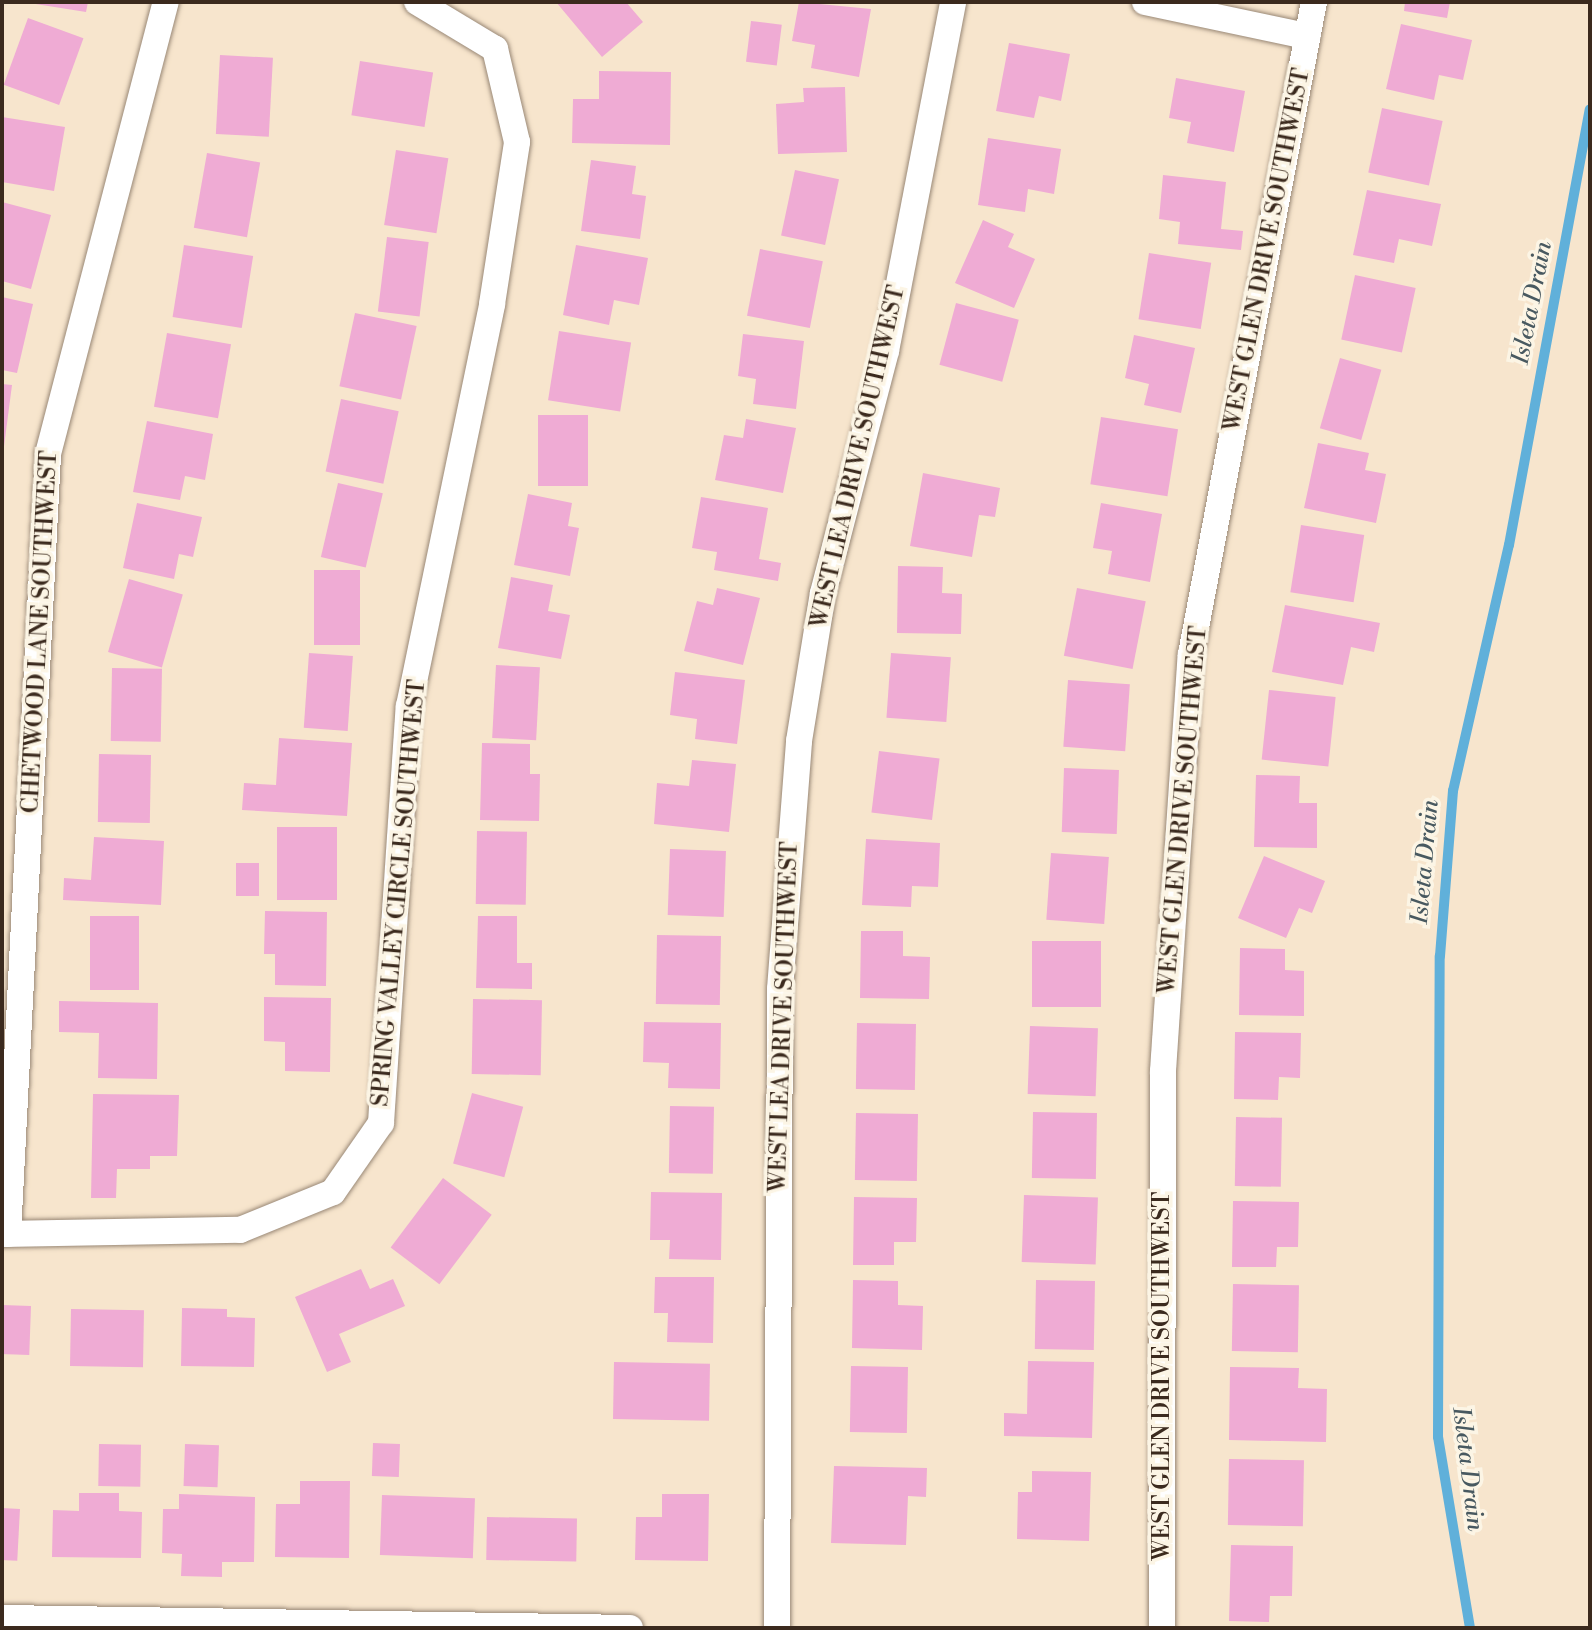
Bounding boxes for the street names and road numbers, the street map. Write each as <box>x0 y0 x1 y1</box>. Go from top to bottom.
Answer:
street label: WEST GLEN DRIVE SOUTHWEST <box>1218 66 1316 434</box>
street label: WEST LEA DRIVE SOUTHWEST <box>805 283 911 631</box>
street label: CHETWOOD LANE SOUTHWEST <box>17 450 63 814</box>
street label: WEST GLEN DRIVE SOUTHWEST <box>1153 625 1213 995</box>
street label: SPRING VALLEY CIRCLE SOUTHWEST <box>367 678 431 1108</box>
street label: WEST LEA DRIVE SOUTHWEST <box>764 841 804 1193</box>
street label: WEST GLEN DRIVE SOUTHWEST <box>1148 1191 1176 1561</box>

